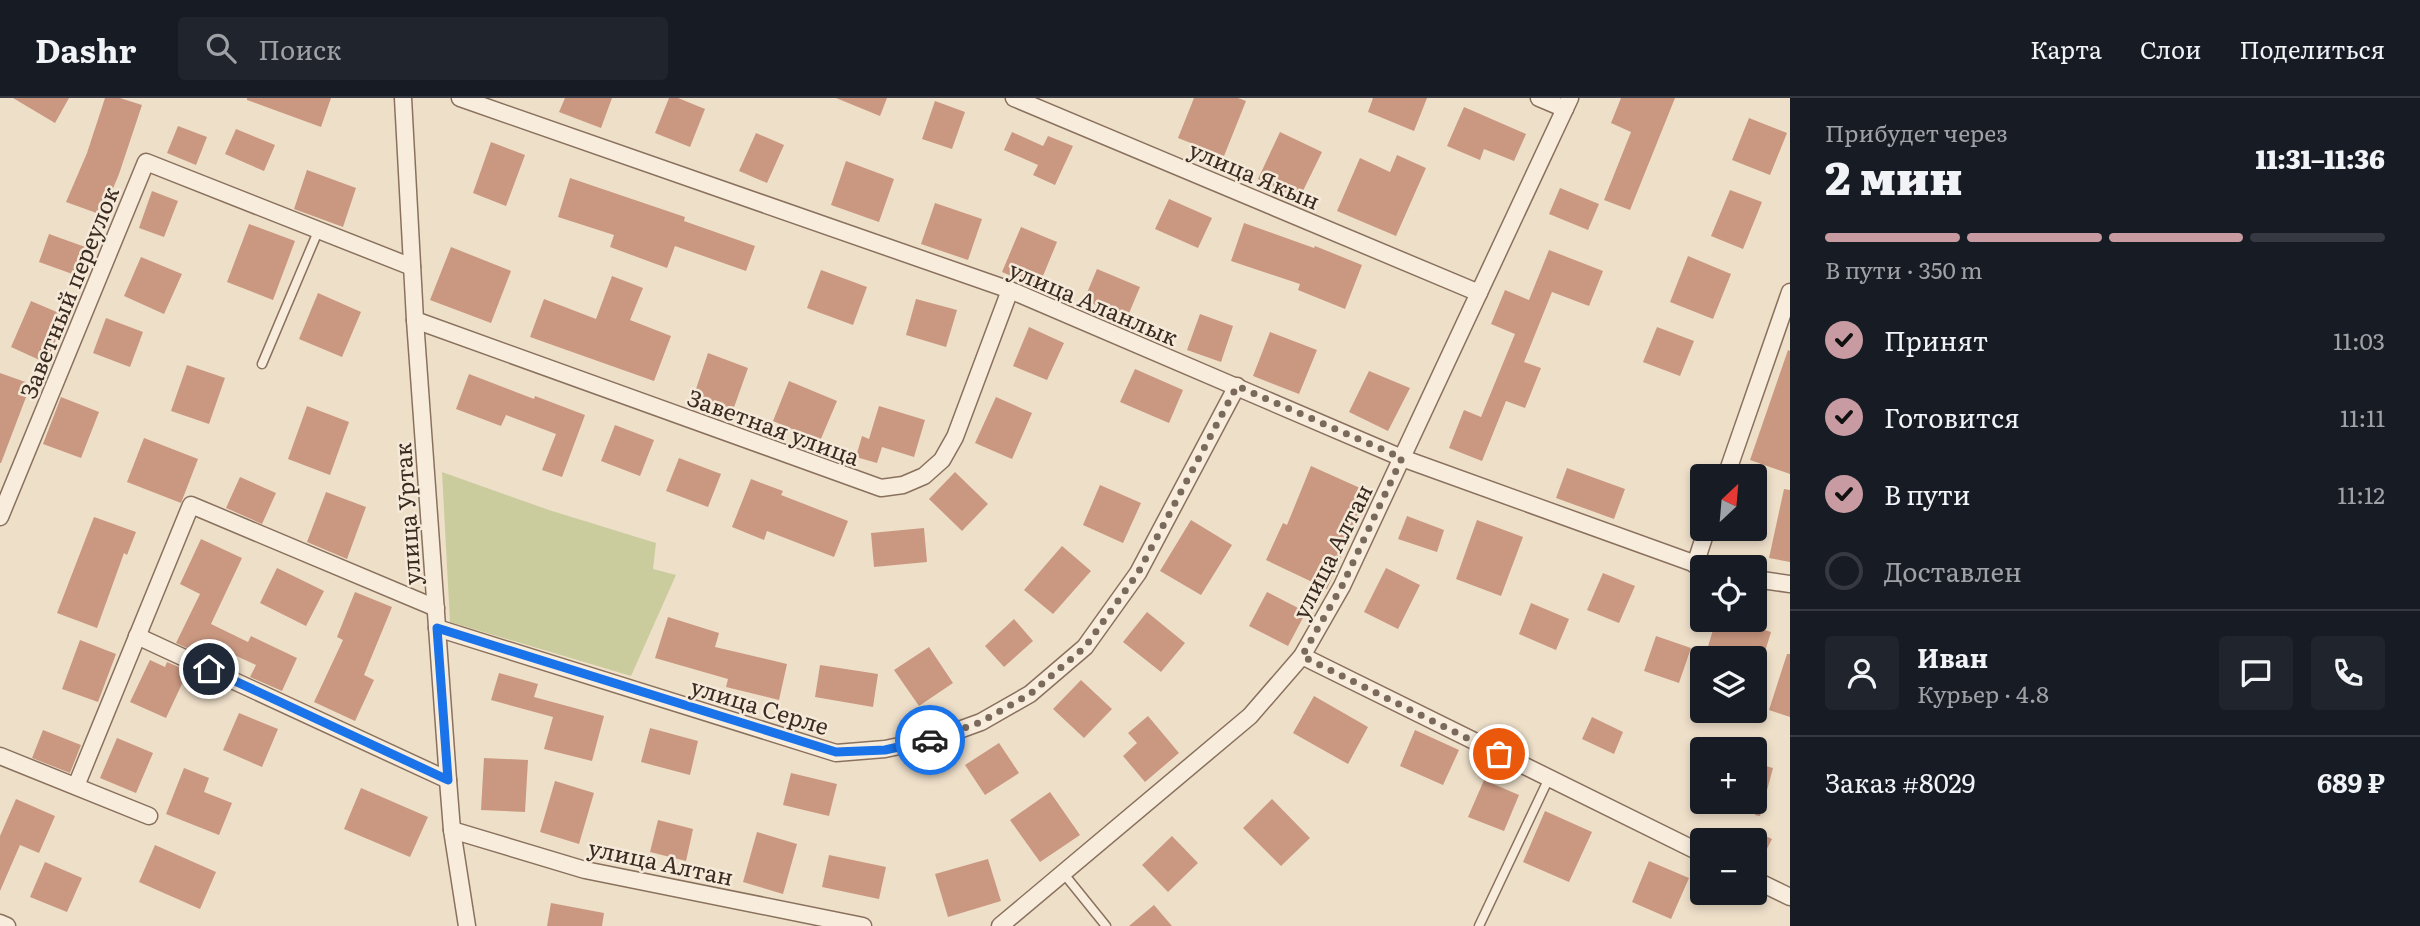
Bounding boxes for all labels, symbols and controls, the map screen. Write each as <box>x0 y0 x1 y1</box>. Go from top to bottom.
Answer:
search box <box>178 17 668 80</box>
text: Dashr <box>35 24 136 73</box>
icon: search <box>202 29 240 67</box>
text: Поиск <box>258 29 341 68</box>
text: Карта <box>2030 31 2102 66</box>
text: Слои <box>2140 31 2201 66</box>
text: Поделиться <box>2239 31 2385 66</box>
text: Прибудет через <box>1825 115 2008 149</box>
street label: улица Якын <box>1184 131 1326 217</box>
text: 11:31–11:36 <box>2256 138 2385 177</box>
text: 2 мин <box>1825 141 1963 209</box>
street label: Заветный переулок <box>10 180 126 403</box>
street label: улица Аланлык <box>1004 251 1184 353</box>
text: В пути · 350 m <box>1825 252 1983 286</box>
text: Принят <box>1884 320 1988 359</box>
icon: check <box>1825 321 1863 359</box>
text: 11:03 <box>2333 323 2385 357</box>
street label: Заветная улица <box>683 379 865 473</box>
text: Готовится <box>1884 397 2020 436</box>
icon: check <box>1825 398 1863 436</box>
text: 11:11 <box>2340 400 2385 434</box>
street label: улица Уртак <box>384 441 428 586</box>
north arrow <box>1690 464 1768 541</box>
map controls <box>1690 464 1767 905</box>
text: В пути <box>1884 474 1971 513</box>
icon: check <box>1825 475 1863 513</box>
text: 11:12 <box>2338 477 2385 511</box>
street label: улица Алтан <box>1282 478 1380 624</box>
text: Доставлен <box>1884 551 2022 590</box>
button: locate <box>1690 555 1767 632</box>
button: person <box>1825 636 1899 710</box>
button: chat <box>2219 636 2293 710</box>
button: phone <box>2311 636 2385 710</box>
text: Иван <box>1917 637 1988 676</box>
pin <box>179 639 239 699</box>
button: layers <box>1690 646 1767 723</box>
icon: home <box>190 650 228 688</box>
street label: улица Серле <box>687 668 833 742</box>
text: Курьер · 4.8 <box>1917 676 2049 710</box>
courier <box>895 705 965 775</box>
icon: car <box>911 721 949 759</box>
pin <box>1469 724 1529 784</box>
icon: bag <box>1480 735 1518 773</box>
button: + <box>1690 737 1767 814</box>
text: Заказ #8029 <box>1825 762 1975 801</box>
text: 689 ₽ <box>2317 762 2385 801</box>
button: − <box>1690 828 1767 905</box>
street label: улица Алтан <box>585 829 737 893</box>

